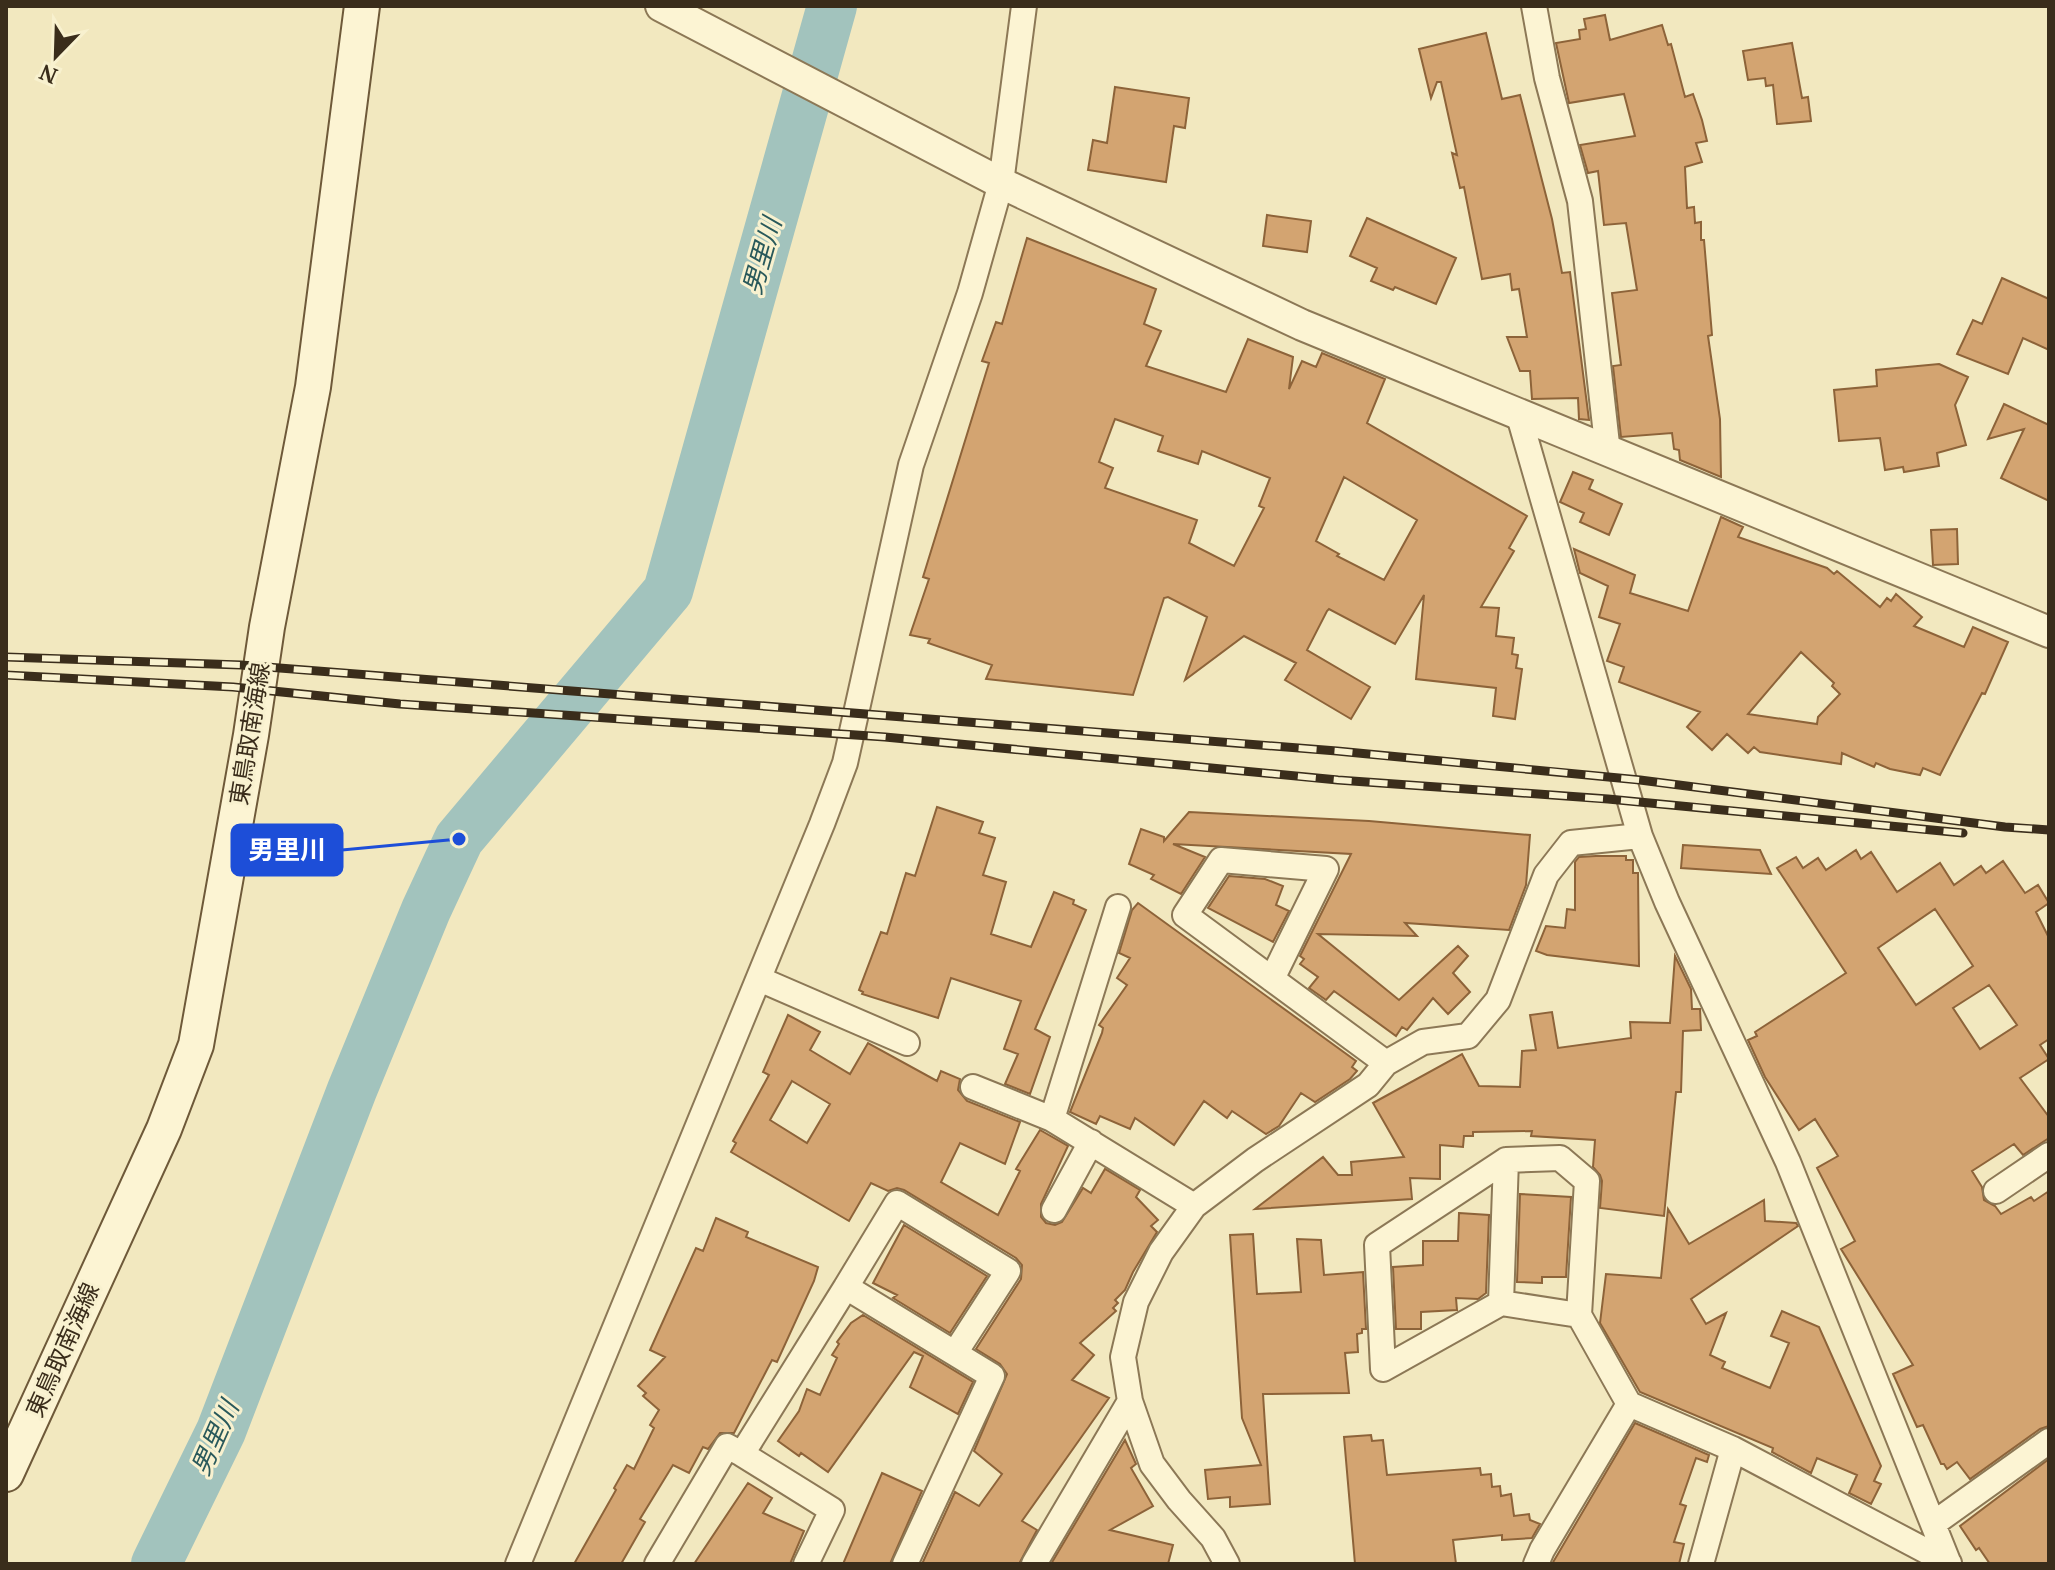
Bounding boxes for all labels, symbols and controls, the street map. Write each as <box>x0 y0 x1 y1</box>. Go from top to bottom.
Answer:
north arrow <box>16 16 96 96</box>
text: N <box>34 58 61 91</box>
water label: 男里川 <box>734 211 789 298</box>
street label: 東鳥取南海線 <box>222 660 276 807</box>
callout: 男里川 <box>232 825 342 875</box>
text: 男里川 <box>248 832 326 866</box>
street label: 東鳥取南海線 <box>18 1277 106 1422</box>
water label: 男里川 <box>183 1392 247 1480</box>

